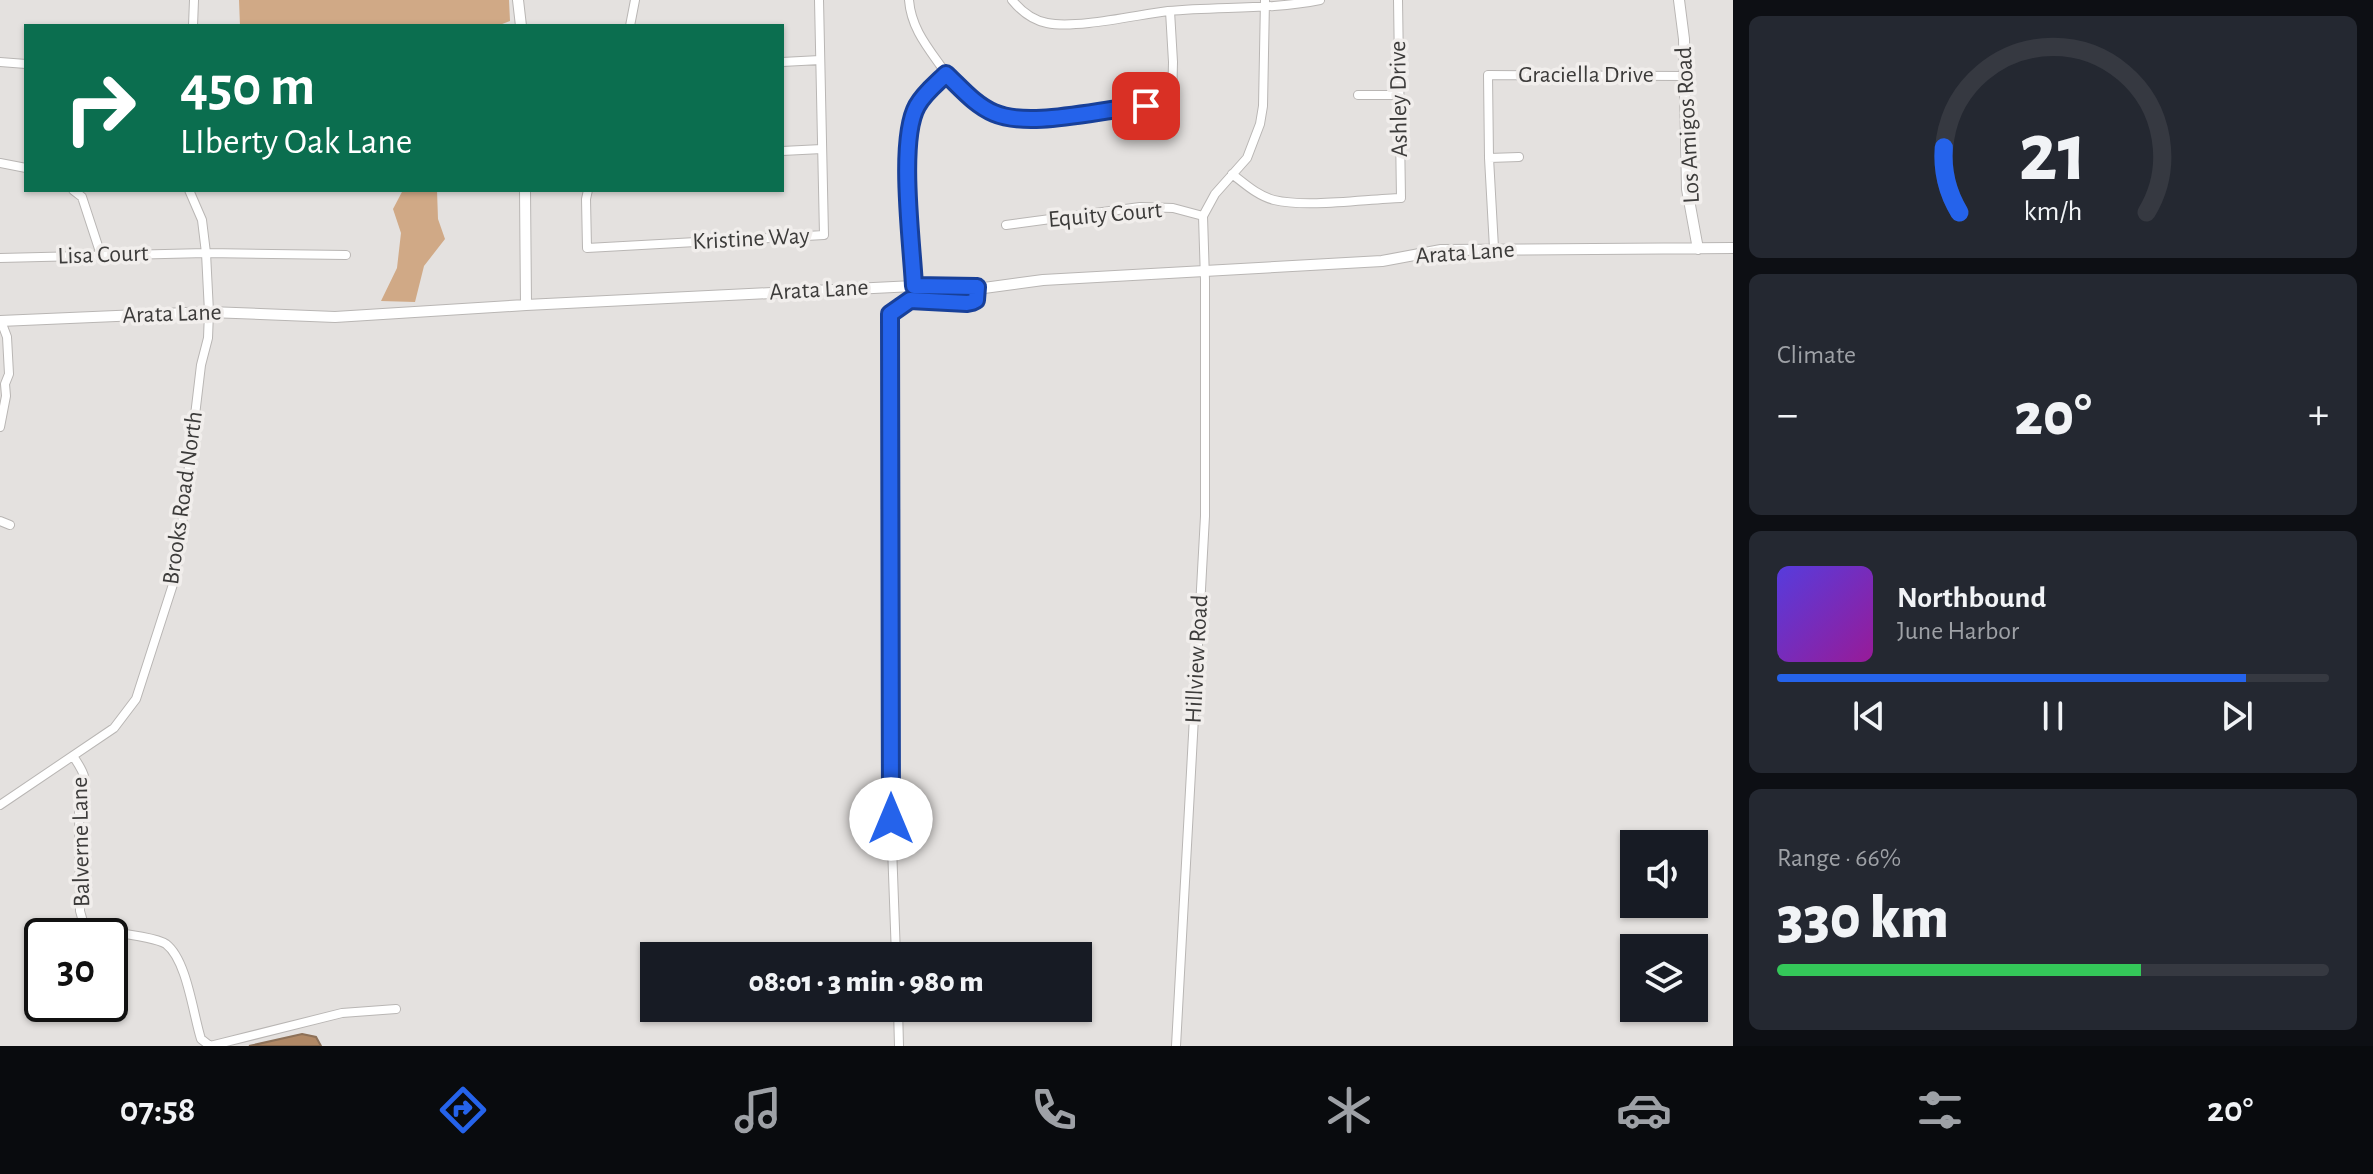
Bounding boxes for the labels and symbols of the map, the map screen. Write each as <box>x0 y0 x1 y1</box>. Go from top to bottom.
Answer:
street label: Ashley Drive <box>1386 41 1412 157</box>
street label: Los Amigos Road <box>1672 46 1704 204</box>
street label: Graciella Drive <box>1518 63 1654 87</box>
pin <box>1112 72 1180 140</box>
street label: Equity Court <box>1047 198 1163 232</box>
street label: Kristine Way <box>692 224 810 254</box>
street label: Arata Lane <box>1415 238 1515 268</box>
street label: Lisa Court <box>57 241 149 269</box>
street label: Arata Lane <box>769 275 869 305</box>
street label: Arata Lane <box>122 300 222 328</box>
street label: Brooks Road North <box>159 410 207 586</box>
street label: Hillview Road <box>1182 594 1212 724</box>
street label: Balverne Lane <box>68 777 94 907</box>
position arrow <box>849 777 933 861</box>
speed limit sign: 30 <box>24 918 128 1022</box>

